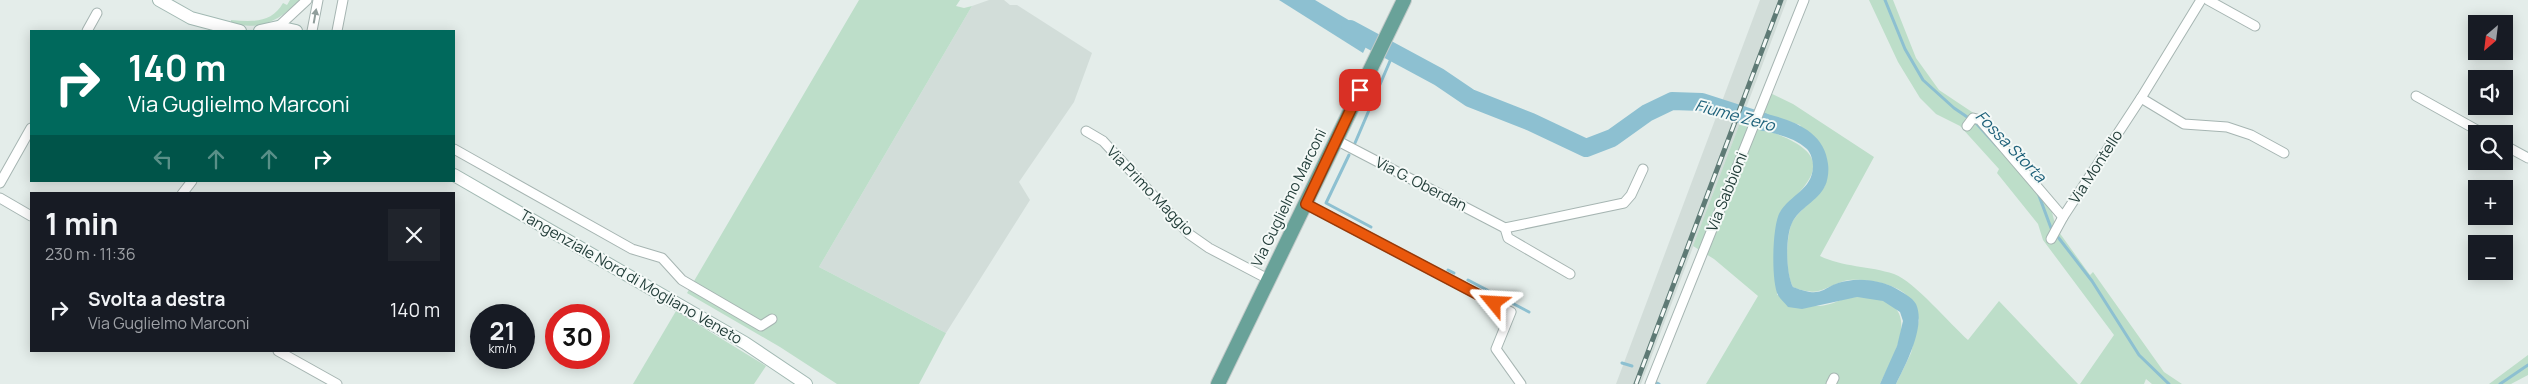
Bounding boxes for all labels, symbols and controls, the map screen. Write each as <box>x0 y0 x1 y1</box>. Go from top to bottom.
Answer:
one-way arrow <box>312 7 320 23</box>
north arrow <box>2468 15 2512 60</box>
map controls <box>2468 15 2513 280</box>
text: 140 m <box>128 44 226 92</box>
icon: right <box>45 50 110 115</box>
pin <box>1339 69 1381 111</box>
button: sound <box>2468 70 2513 115</box>
icon: arrive <box>1346 76 1374 104</box>
text: Via Guglielmo Marconi <box>128 89 350 119</box>
water label: Fiume Zero <box>1693 94 1779 137</box>
water label: Fossa Storta <box>1971 105 2052 188</box>
street label: Via Guglielmo Marconi <box>1246 125 1331 270</box>
button: search <box>2468 125 2513 170</box>
street label: Via Montello <box>2064 126 2127 208</box>
street label: Via Primo Maggio <box>1102 141 1199 240</box>
icon: left <box>149 145 177 173</box>
icon: ahead <box>202 145 230 173</box>
icon: ahead <box>255 145 283 173</box>
icon: right <box>308 145 336 173</box>
street label: Via Sabbioni <box>1701 149 1752 235</box>
street label: Via G. Oberdan <box>1372 151 1471 216</box>
button: + <box>2468 180 2513 225</box>
text: 1 min <box>45 203 118 244</box>
street label: Tangenziale Nord di Mogliano Veneto <box>516 204 746 349</box>
button: close <box>388 209 440 261</box>
button: − <box>2468 235 2513 280</box>
text: 230 m · 11:36 <box>45 243 136 265</box>
position arrow <box>1467 276 1519 328</box>
text: Svolta a destra <box>88 286 225 312</box>
icon: right <box>45 296 73 324</box>
text: 140 m <box>390 297 440 323</box>
speed limit sign: 30 <box>545 304 610 369</box>
text: Via Guglielmo Marconi <box>88 312 249 334</box>
text: 21 <box>490 313 515 348</box>
text: km/h <box>489 340 516 357</box>

